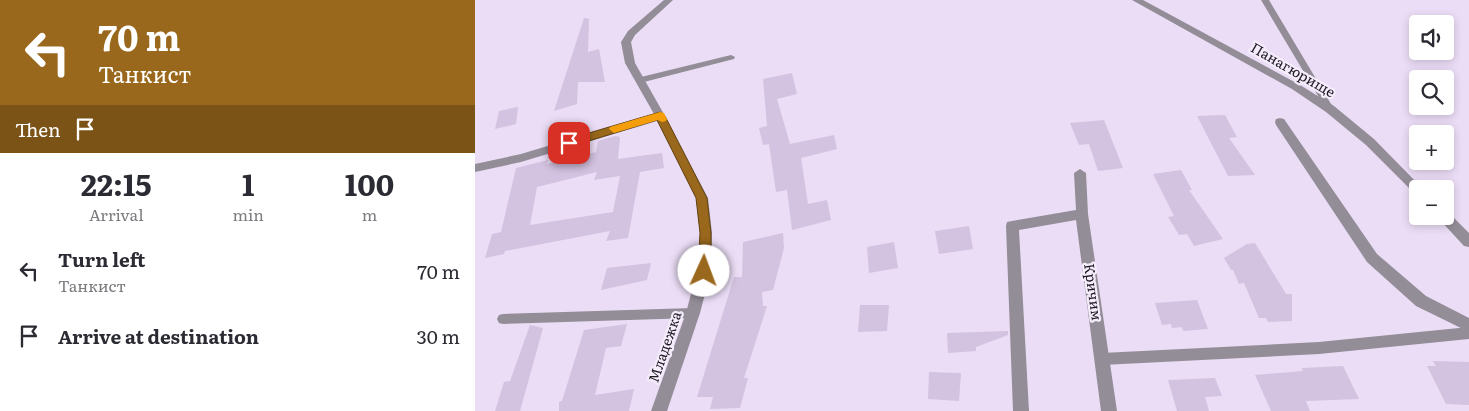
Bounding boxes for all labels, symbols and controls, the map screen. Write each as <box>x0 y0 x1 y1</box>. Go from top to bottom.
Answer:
text: 70 m <box>98 10 180 62</box>
map controls <box>1409 15 1454 225</box>
button: sound <box>1409 15 1454 60</box>
icon: left <box>15 20 80 85</box>
street label: Панагюрище <box>1248 37 1339 101</box>
text: Танкист <box>98 57 191 90</box>
button: search <box>1409 70 1454 115</box>
text: Then <box>15 115 61 143</box>
icon: arrive <box>71 115 99 143</box>
pin <box>548 122 590 164</box>
button: + <box>1409 125 1454 170</box>
icon: arrive <box>555 129 583 157</box>
text: 22:15 <box>81 161 152 205</box>
text: 1 <box>242 161 254 205</box>
text: 100 <box>345 161 394 205</box>
button: − <box>1409 180 1454 225</box>
text: Arrival <box>89 202 144 226</box>
text: min <box>233 202 264 226</box>
text: m <box>362 202 377 226</box>
position arrow <box>677 244 729 296</box>
text: Turn left <box>58 245 145 273</box>
icon: left <box>15 257 43 285</box>
text: 70 m <box>417 257 460 285</box>
street label: Кричим <box>1080 262 1108 322</box>
text: Танкист <box>58 273 126 297</box>
street label: Младежка <box>643 308 686 385</box>
icon: arrive <box>15 322 43 350</box>
text: Arrive at destination <box>58 322 259 350</box>
text: 30 m <box>416 322 460 350</box>

